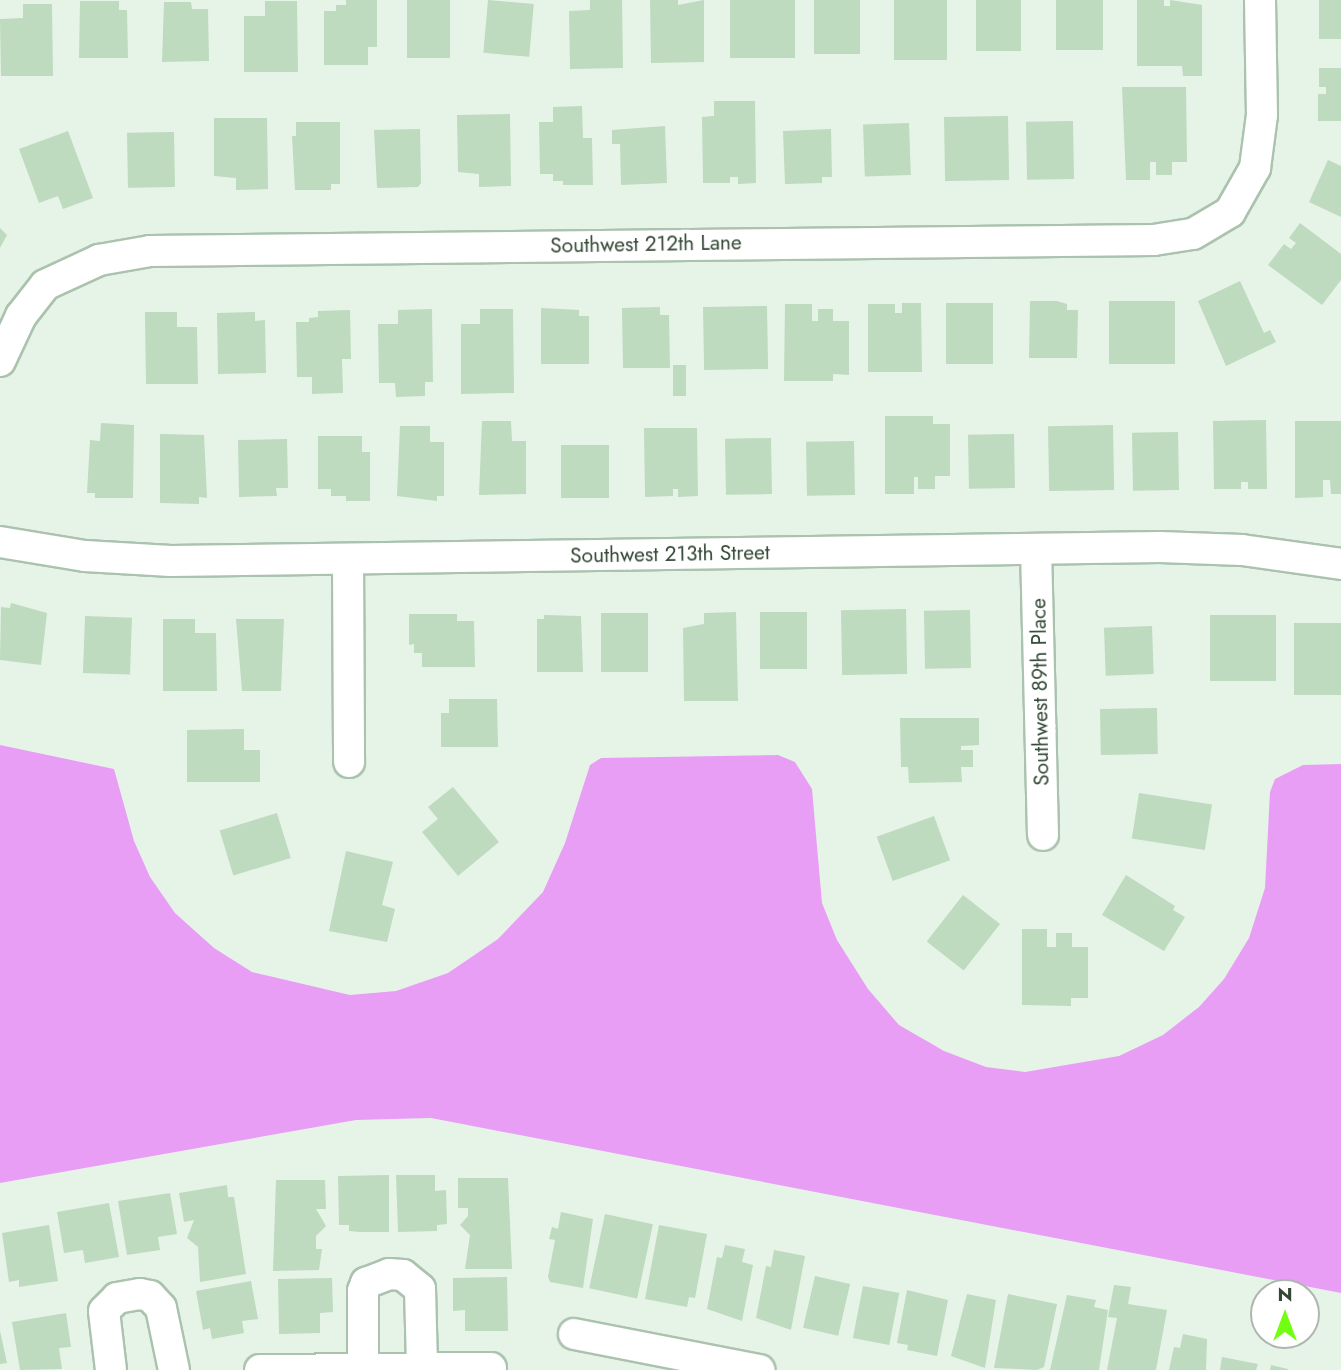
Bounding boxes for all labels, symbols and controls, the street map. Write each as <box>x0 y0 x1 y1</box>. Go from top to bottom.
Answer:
street label: Southwest 212th Lane <box>550 230 742 258</box>
street label: Southwest 213th Street <box>570 540 770 568</box>
street label: Southwest 89th Place <box>1026 598 1054 786</box>
north arrow <box>1250 1279 1320 1349</box>
text: N <box>1277 1281 1293 1308</box>

